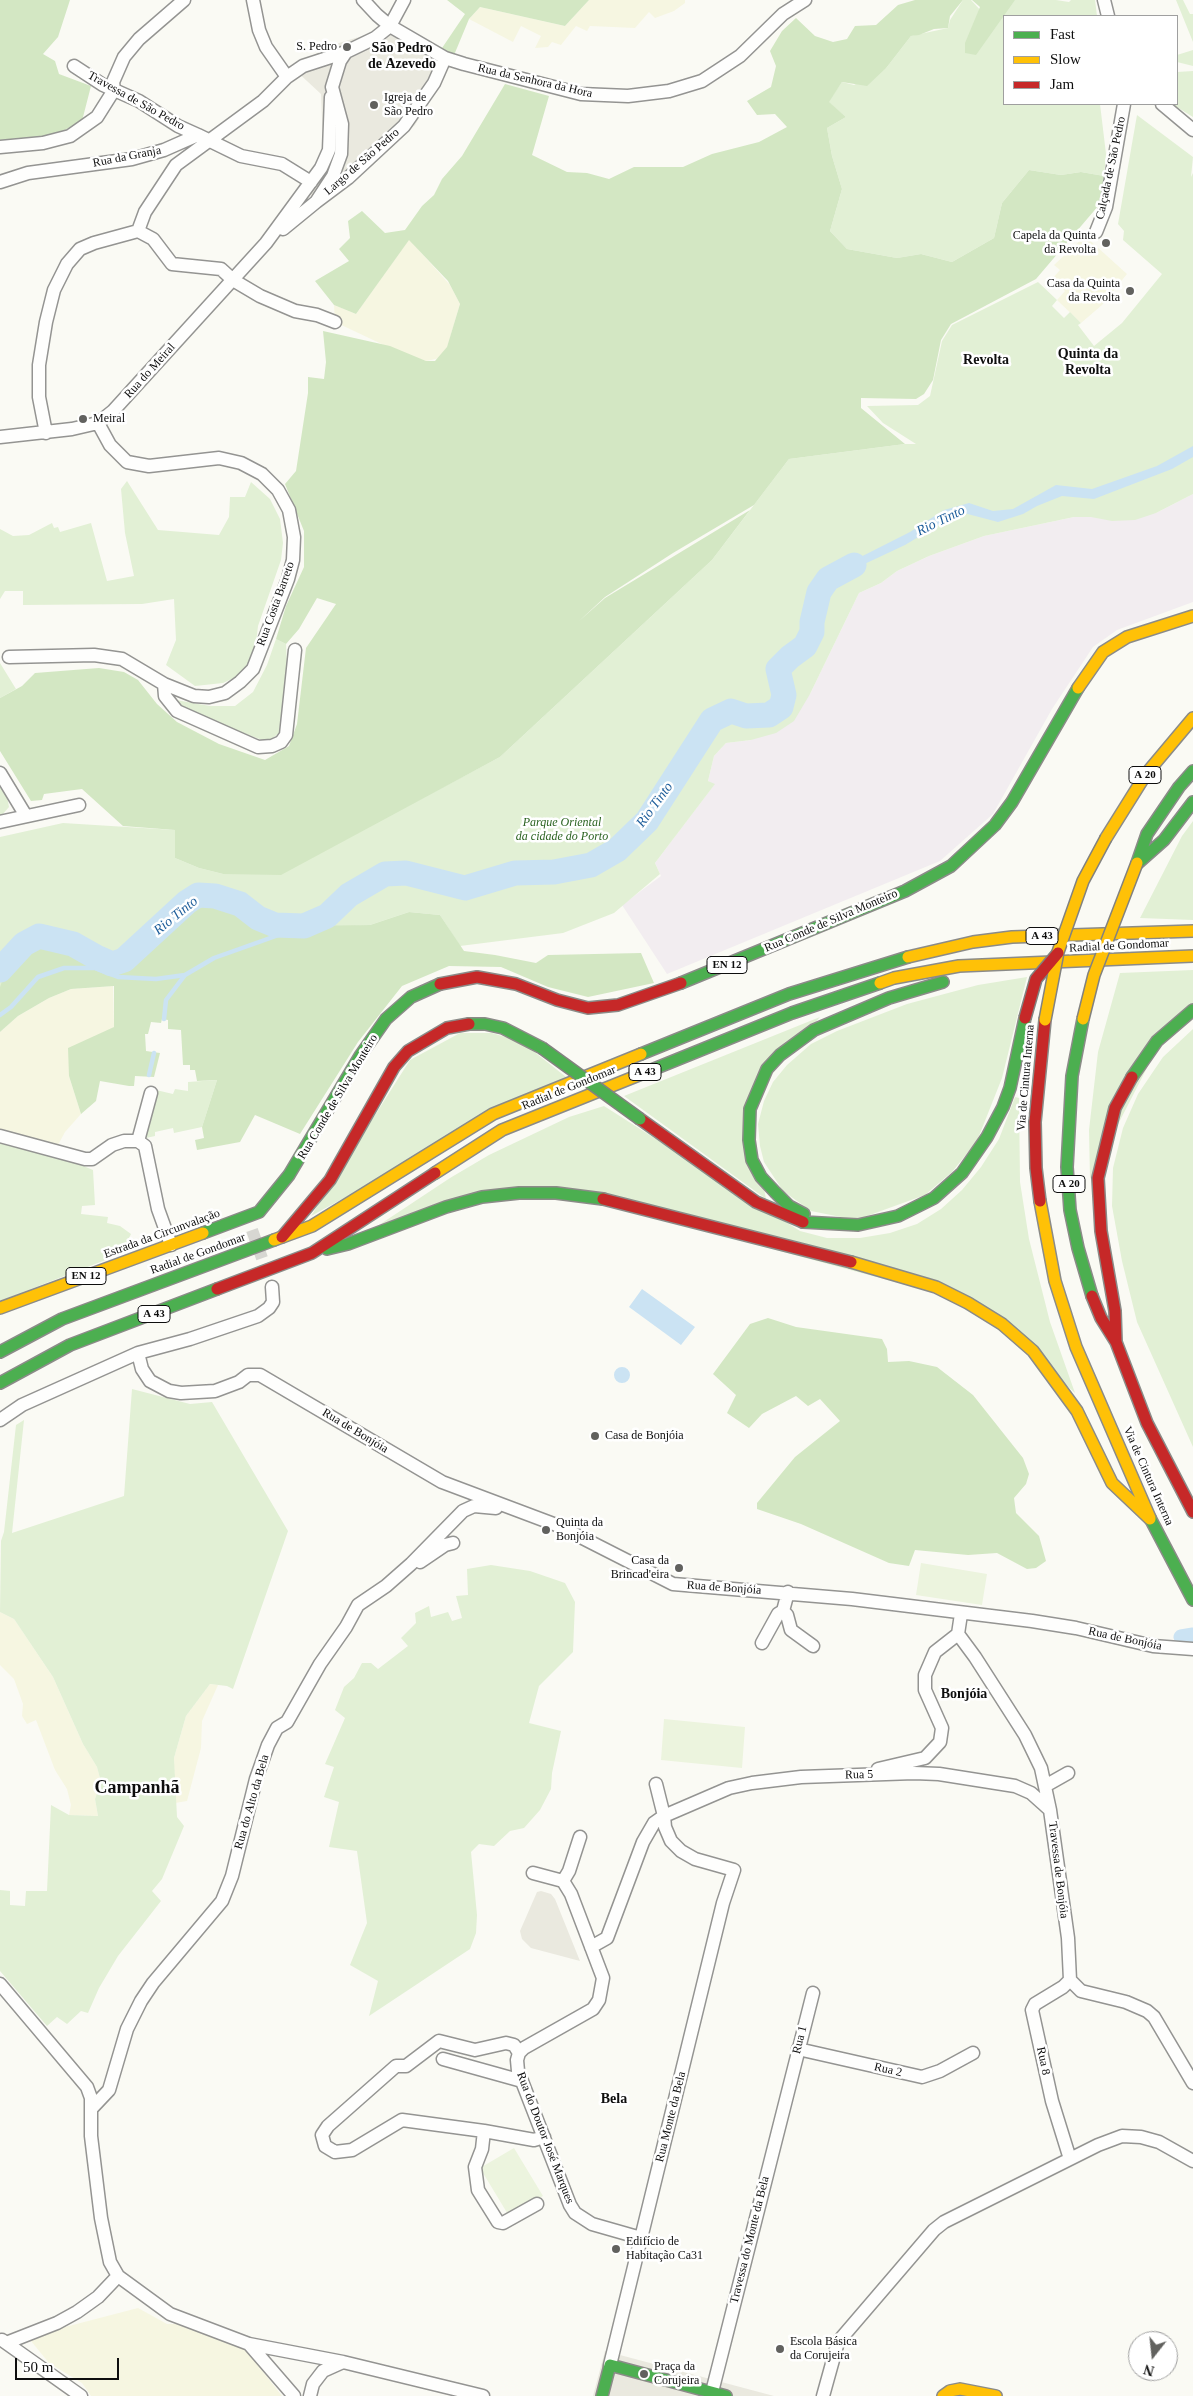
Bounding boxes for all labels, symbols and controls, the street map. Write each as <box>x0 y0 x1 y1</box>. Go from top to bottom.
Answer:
legend <box>1003 15 1178 105</box>
text: Fast <box>1050 26 1075 42</box>
place label: S. Pedro <box>296 40 337 54</box>
district label: São Pedro de Azevedo <box>368 40 436 72</box>
marker: S. Pedro <box>341 41 353 53</box>
text: Slow <box>1050 51 1081 67</box>
street label: Rua da Senhora da Hora <box>476 61 594 101</box>
street label: Travessa de São Pedro <box>85 68 187 134</box>
text: Jam <box>1050 76 1074 92</box>
place label: Igreja de São Pedro <box>384 91 433 119</box>
marker: Igreja de São Pedro <box>368 99 380 111</box>
street label: Calçada de São Pedro <box>1093 115 1129 221</box>
street label: Largo de São Pedro <box>322 125 402 199</box>
street label: Rua da Granja <box>92 143 162 171</box>
place label: Capela da Quinta da Revolta <box>1013 229 1096 257</box>
marker: Capela da Quinta da Revolta <box>1100 237 1112 249</box>
place label: Casa da Quinta da Revolta <box>1047 277 1120 305</box>
marker: Casa da Quinta da Revolta <box>1124 285 1136 297</box>
street label: Rua do Meiral <box>121 340 179 402</box>
district label: Quinta da Revolta <box>1058 346 1118 378</box>
district label: Revolta <box>963 352 1009 368</box>
place label: Meiral <box>93 412 125 426</box>
marker: Meiral <box>77 413 89 425</box>
water label: Rio Tinto <box>914 502 968 540</box>
street label: Rua Costa Barreto <box>254 560 298 648</box>
road number: A 20 <box>1129 766 1161 784</box>
water label: Rio Tinto <box>633 779 677 831</box>
park label: Parque Oriental da cidade do Porto <box>516 816 608 844</box>
street label: Rua Conde de Silva Monteiro <box>762 886 900 956</box>
water label: Rio Tinto <box>151 893 201 939</box>
road number: A 43 <box>1026 928 1058 944</box>
street label: Radial de Gondomar <box>1069 936 1169 956</box>
road number: EN 12 <box>707 956 747 974</box>
street label: Via de Cintura Interna <box>1014 1024 1038 1132</box>
street label: Rua Conde de Silva Monteiro <box>295 1032 381 1162</box>
street label: Radial de Gondomar <box>520 1063 618 1113</box>
road number: A 43 <box>629 1064 661 1080</box>
road number: A 20 <box>1053 1176 1085 1192</box>
street label: Estrada da Circunvalação <box>102 1206 222 1262</box>
street label: Radial de Gondomar <box>149 1230 247 1278</box>
road number: EN 12 <box>66 1268 106 1284</box>
road number: A 43 <box>138 1306 170 1322</box>
street label: Rua de Bonjóia <box>319 1406 391 1456</box>
street label: Via de Cintura Interna <box>1120 1424 1176 1528</box>
place label: Casa de Bonjóia <box>605 1429 684 1443</box>
marker: Casa de Bonjóia <box>589 1430 601 1442</box>
place label: Quinta da Bonjóia <box>556 1516 603 1544</box>
marker: Quinta da Bonjóia <box>540 1524 552 1536</box>
place label: Casa da Brincad'eira <box>611 1554 669 1582</box>
marker: Casa da Brincad'eira <box>673 1562 685 1574</box>
street label: Rua de Bonjóia <box>686 1578 762 1598</box>
street label: Rua de Bonjóia <box>1087 1624 1163 1654</box>
district label: Bonjóia <box>941 1686 987 1702</box>
street label: Rua do Alto da Bela <box>232 1753 272 1851</box>
street label: Rua 5 <box>845 1768 873 1782</box>
district label: Campanhã <box>94 1777 180 1799</box>
street label: Travessa de Bonjóia <box>1045 1821 1071 1919</box>
street label: Rua 1 <box>790 2025 810 2055</box>
street label: Rua 8 <box>1033 2046 1053 2076</box>
street label: Rua 2 <box>873 2060 903 2080</box>
street label: Rua do Doutor José Marques <box>513 2070 577 2206</box>
street label: Rua Monte da Bela <box>653 2070 689 2164</box>
district label: Bela <box>601 2091 627 2107</box>
street label: Travessa do Monte da Bela <box>727 2175 773 2305</box>
place label: Edifício de Habitação Ca31 <box>626 2235 703 2263</box>
marker: Edifício de Habitação Ca31 <box>610 2243 622 2255</box>
north arrow <box>1128 2331 1178 2381</box>
place label: Escola Básica da Corujeira <box>790 2335 857 2363</box>
marker: Escola Básica da Corujeira <box>774 2343 786 2355</box>
scale bar <box>18 2348 121 2380</box>
text: 50 m <box>23 2359 53 2375</box>
place label: Praça da Corujeira <box>654 2360 699 2388</box>
text: N <box>1142 2361 1156 2379</box>
marker: Praça da Corujeira <box>638 2368 650 2380</box>

